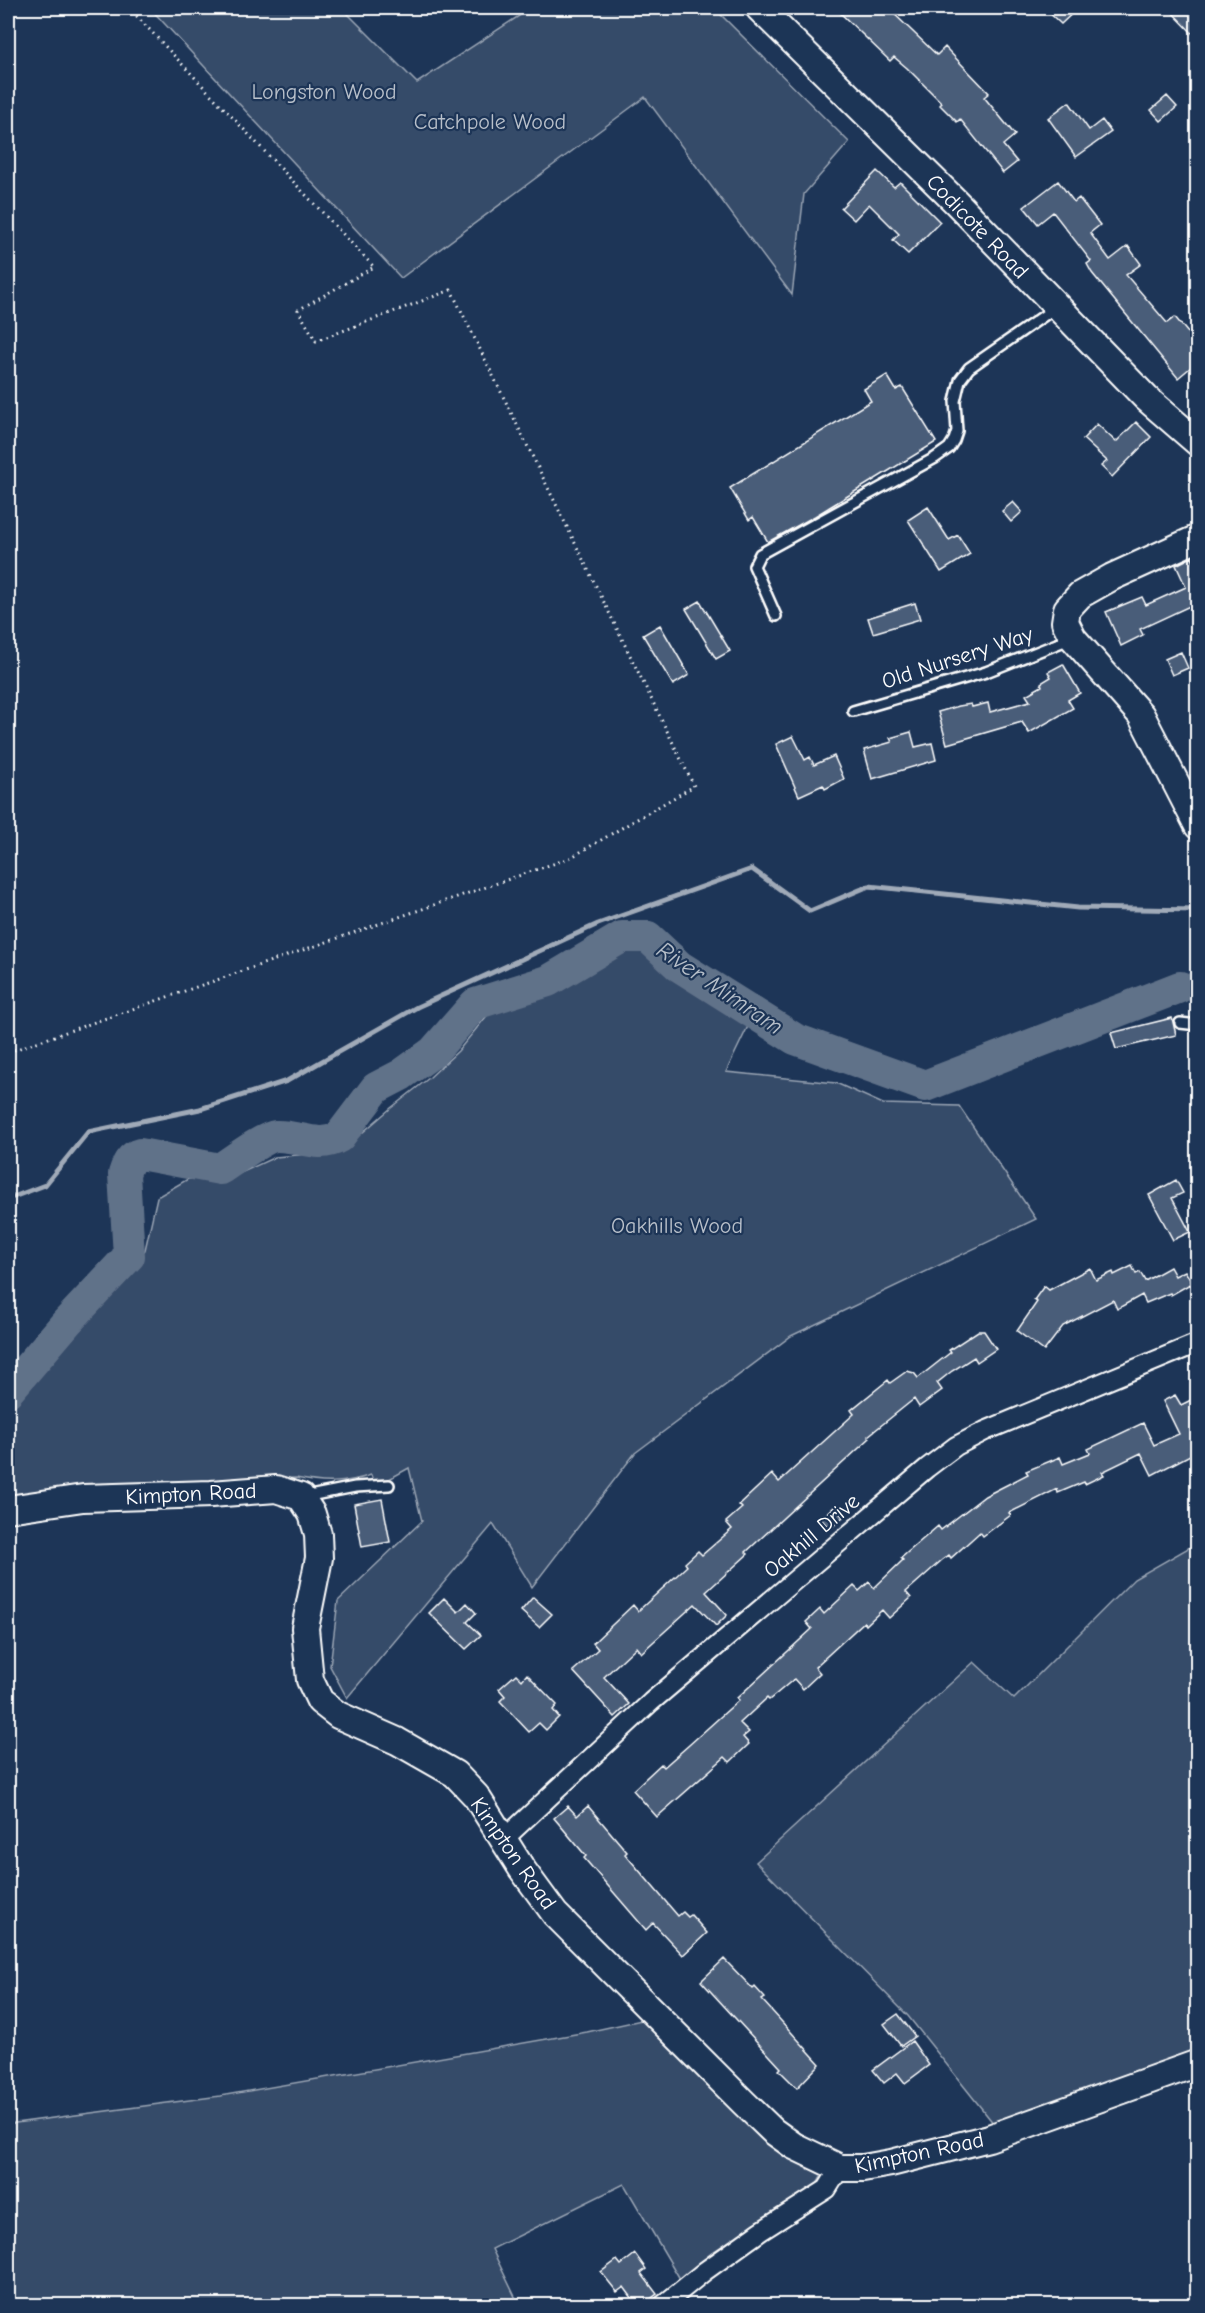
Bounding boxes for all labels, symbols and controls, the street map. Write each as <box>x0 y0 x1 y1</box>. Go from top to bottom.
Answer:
park label: Longston Wood <box>251 79 397 105</box>
park label: Catchpole Wood <box>414 109 566 135</box>
street label: Codicote Road <box>921 169 1034 284</box>
street label: Old Nursery Way <box>879 621 1036 695</box>
water label: River Mimram <box>652 936 788 1040</box>
park label: Oakhills Wood <box>611 1213 743 1239</box>
street label: Kimpton Road <box>125 1478 257 1510</box>
street label: Oakhill Drive <box>758 1488 865 1583</box>
street label: Kimpton Road <box>465 1792 561 1915</box>
street label: Kimpton Road <box>852 2127 986 2179</box>

